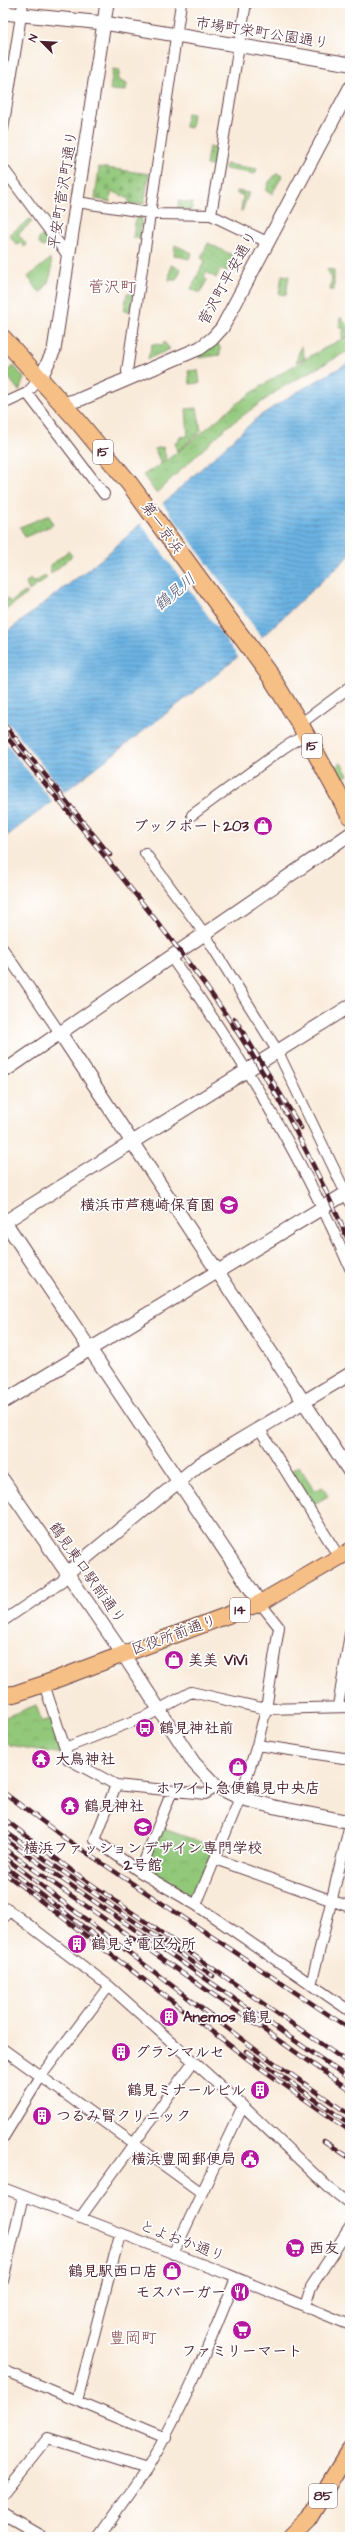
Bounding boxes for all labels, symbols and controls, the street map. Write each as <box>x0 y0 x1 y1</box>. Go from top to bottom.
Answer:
street label: 市場町栄町公園通り <box>194 12 330 54</box>
north arrow <box>22 22 62 62</box>
text: N <box>25 32 42 44</box>
street label: 平安町菅沢町通り <box>43 129 83 251</box>
street label: 菅沢町平安通り <box>193 227 263 329</box>
district label: 菅沢町 <box>88 276 136 298</box>
road number: 15 <box>93 440 113 464</box>
street label: 第一京浜 <box>136 498 188 558</box>
water label: 鶴見川 <box>150 568 200 616</box>
road number: 15 <box>302 734 322 758</box>
shop icon: ブックポート203 <box>252 815 274 837</box>
place label: ブックポート203 <box>133 816 249 837</box>
school or university icon: 横浜市芦穂崎保育園 <box>218 1194 240 1216</box>
place label: 横浜市芦穂崎保育園 <box>80 1195 215 1216</box>
street label: 鶴見東口駅前通り <box>44 1518 130 1628</box>
road number: 14 <box>230 1598 250 1622</box>
street label: 区役所前通り <box>128 1610 220 1660</box>
shop icon: 美美 ViVi <box>163 1649 185 1671</box>
place label: 美美 ViVi <box>188 1650 248 1671</box>
bus stop icon: 鶴見神社前 <box>134 1717 156 1739</box>
place label: 鶴見神社前 <box>159 1718 234 1739</box>
temple icon: 大鳥神社 <box>30 1748 52 1770</box>
place label: 大鳥神社 <box>55 1749 115 1770</box>
shop icon: ホワイト急便鶴見中央店 <box>227 1756 249 1778</box>
place label: ホワイト急便鶴見中央店 <box>156 1778 320 1799</box>
temple icon: 鶴見神社 <box>59 1795 81 1817</box>
place label: 鶴見神社 <box>84 1796 144 1817</box>
school or university icon: 横浜ファッションデザイン専門学校 2号館 <box>132 1816 154 1838</box>
place label: 横浜ファッションデザイン専門学校 2号館 <box>23 1838 263 1876</box>
building icon: 鶴見き電区分所 <box>66 1933 88 1955</box>
place label: 鶴見き電区分所 <box>91 1934 196 1955</box>
building icon: Anemos 鶴見 <box>158 2006 180 2028</box>
place label: Anemos 鶴見 <box>183 2007 272 2028</box>
building icon: グランマルセ <box>110 2041 132 2063</box>
place label: グランマルセ <box>135 2042 225 2063</box>
building icon: 鶴見ミナールビル <box>249 2079 271 2101</box>
place label: 鶴見ミナールビル <box>127 2080 246 2101</box>
building icon: つるみ腎クリニック <box>31 2105 53 2127</box>
place label: つるみ腎クリニック <box>56 2106 191 2127</box>
public building icon: 横浜豊岡郵便局 <box>239 2148 261 2170</box>
place label: 横浜豊岡郵便局 <box>131 2149 236 2170</box>
street label: とよおか通り <box>136 2215 228 2267</box>
supermarket icon: 西友 <box>284 2237 306 2259</box>
place label: 西友 <box>309 2238 339 2259</box>
shop icon: 鶴見駅西口店 <box>161 2260 183 2282</box>
place label: 鶴見駅西口店 <box>68 2261 158 2282</box>
restaurant icon: モスバーガー <box>229 2281 251 2303</box>
place label: モスバーガー <box>136 2282 226 2303</box>
supermarket icon: ファミリーマート <box>231 2319 253 2341</box>
district label: 豊岡町 <box>109 2327 157 2349</box>
place label: ファミリーマート <box>182 2341 302 2362</box>
road number: 85 <box>309 2484 337 2508</box>

